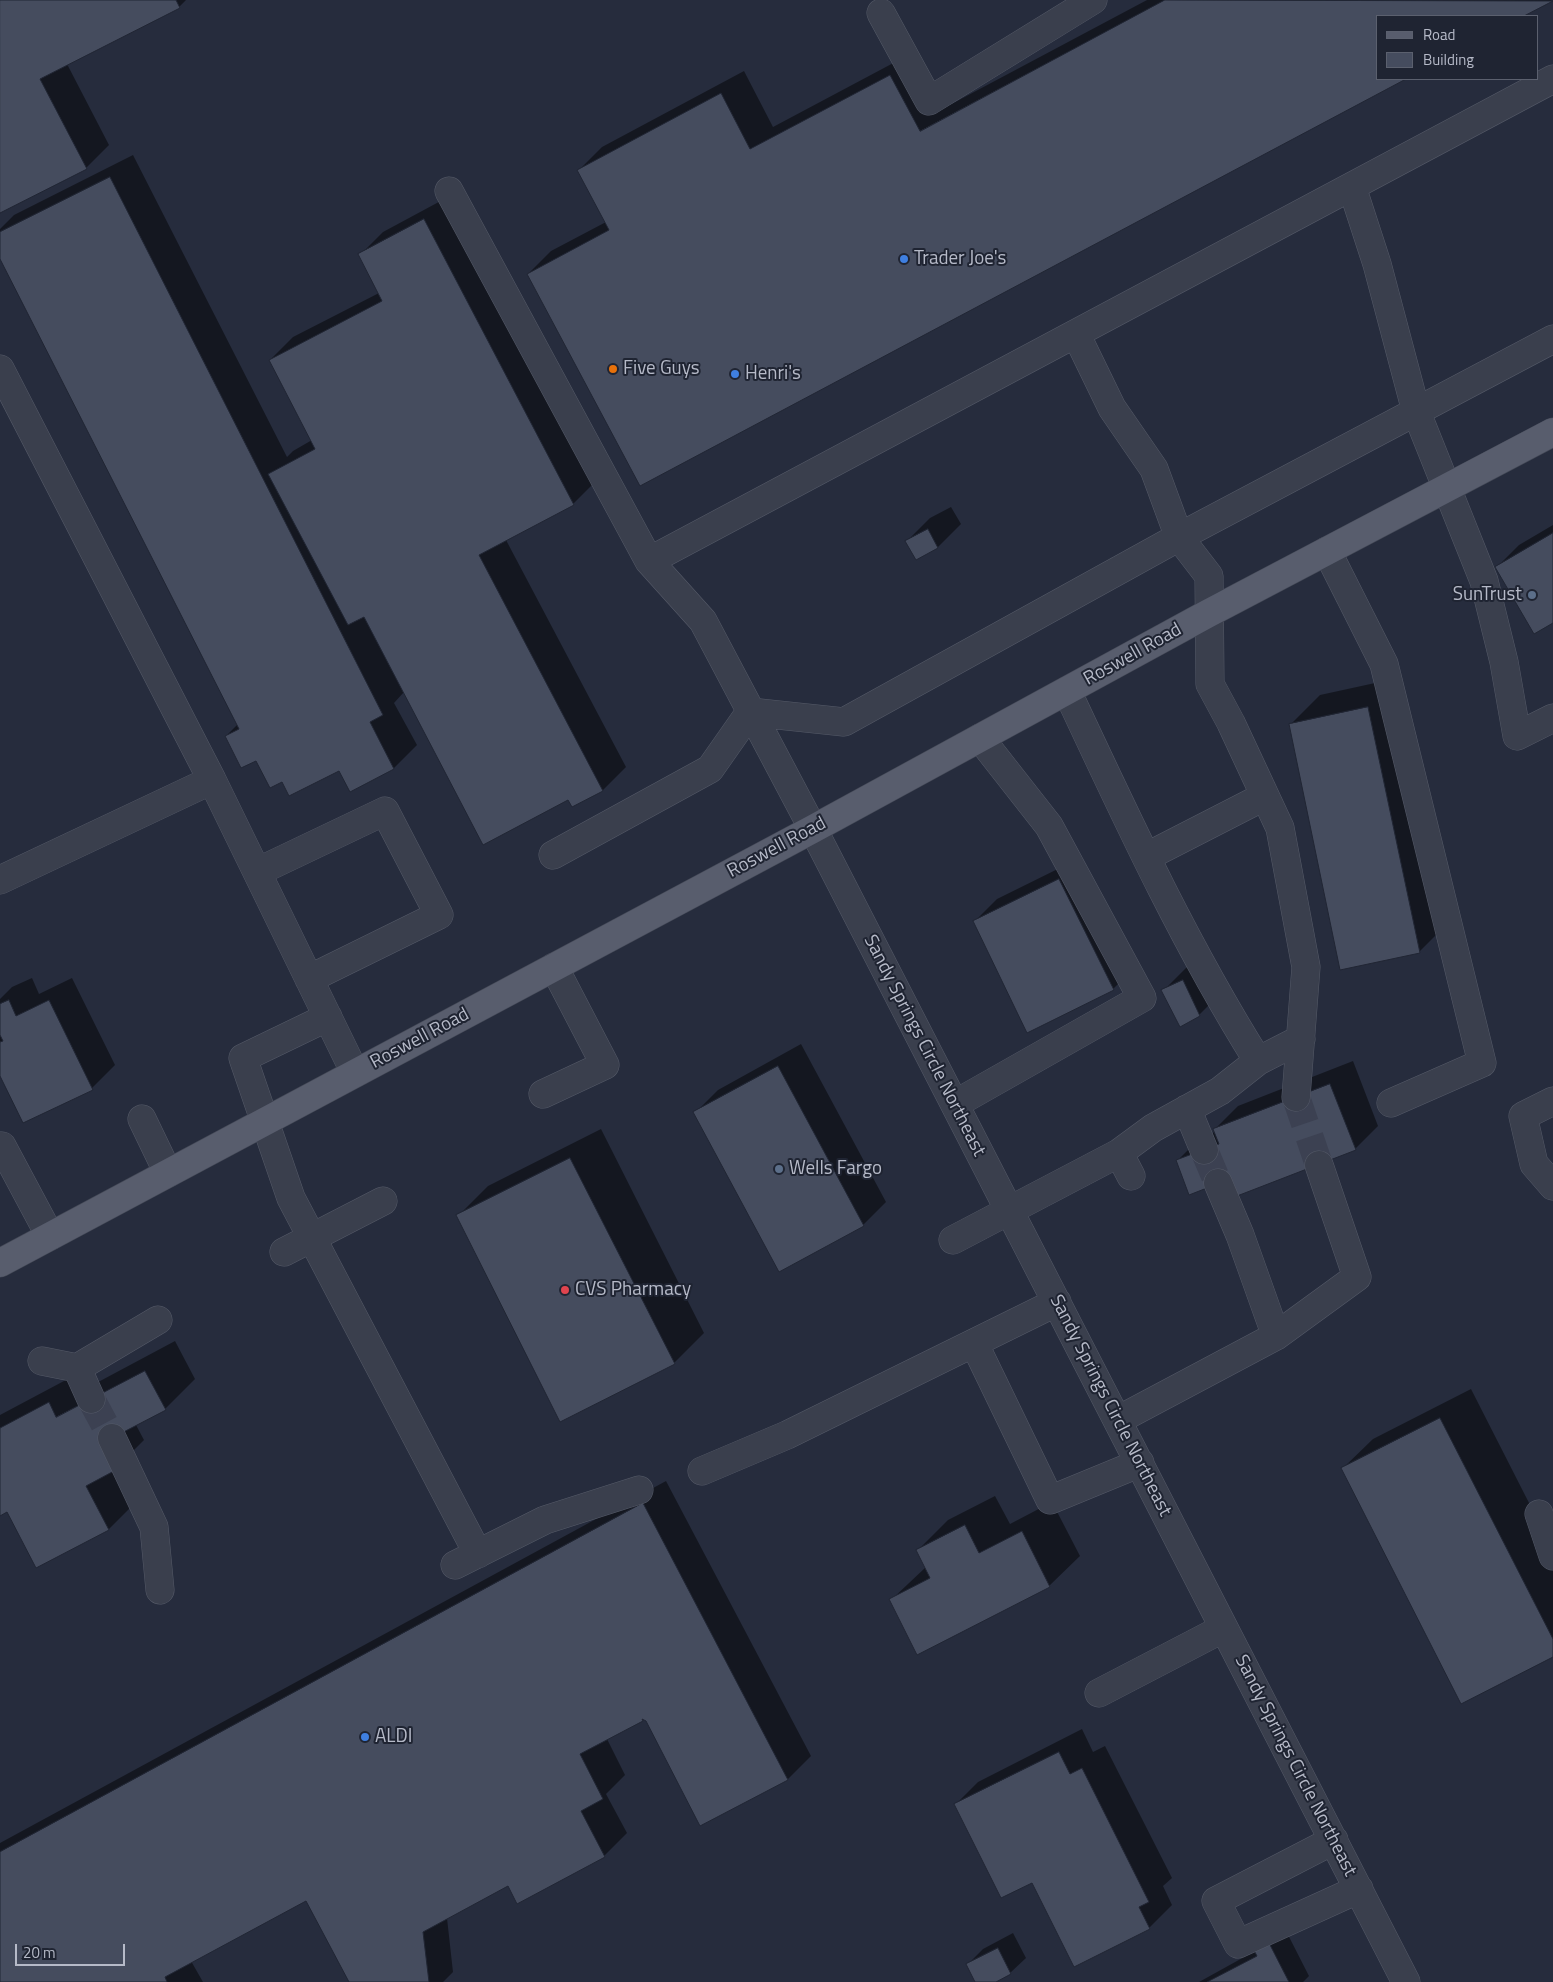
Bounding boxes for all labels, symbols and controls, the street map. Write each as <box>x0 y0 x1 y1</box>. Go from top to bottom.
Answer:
legend <box>1376 15 1538 80</box>
text: Road <box>1423 23 1455 46</box>
text: Building <box>1423 48 1474 71</box>
place label: Trader Joe's <box>914 248 1006 270</box>
marker: Trader Joe's <box>898 253 910 265</box>
place label: Five Guys <box>623 358 700 380</box>
marker: Five Guys <box>607 363 619 375</box>
place label: Henri's <box>745 363 801 385</box>
marker: Henri's <box>729 368 741 380</box>
place label: SunTrust <box>1453 584 1522 606</box>
marker: SunTrust <box>1526 589 1538 601</box>
street label: Roswell Road <box>1080 619 1186 691</box>
street label: Roswell Road <box>724 812 830 884</box>
street label: Sandy Springs Circle Northeast <box>858 931 990 1161</box>
street label: Roswell Road <box>367 1003 473 1075</box>
place label: Wells Fargo <box>789 1158 882 1180</box>
marker: Wells Fargo <box>773 1163 785 1175</box>
place label: CVS Pharmacy <box>575 1279 691 1301</box>
marker: CVS Pharmacy <box>559 1284 571 1296</box>
street label: Sandy Springs Circle Northeast <box>1044 1291 1176 1521</box>
street label: Sandy Springs Circle Northeast <box>1229 1651 1361 1881</box>
place label: ALDI <box>375 1726 412 1748</box>
marker: ALDI <box>359 1731 371 1743</box>
scale bar <box>18 1934 128 1966</box>
text: 20 m <box>23 1941 56 1964</box>

